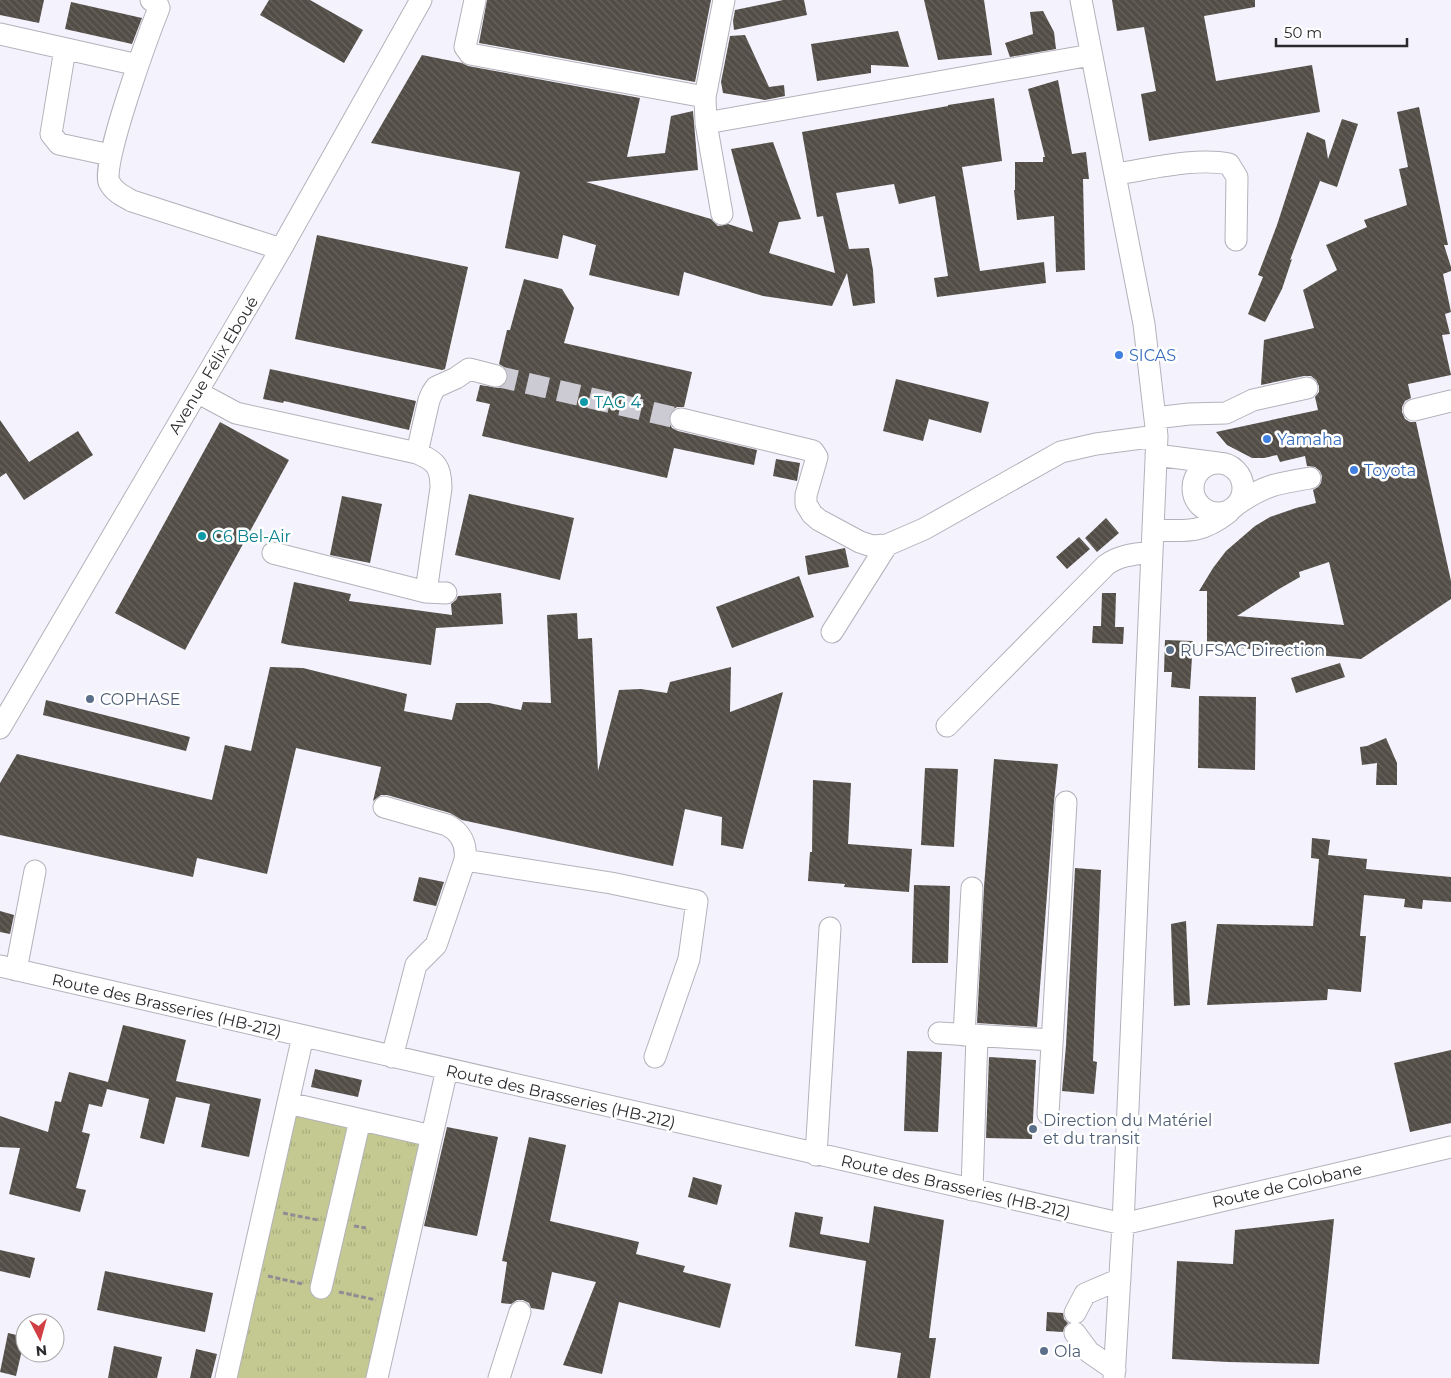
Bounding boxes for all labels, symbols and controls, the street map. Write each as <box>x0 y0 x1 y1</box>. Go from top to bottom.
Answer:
scale bar <box>1276 15 1407 47</box>
text: 50 m <box>1284 23 1322 42</box>
street label: Avenue Félix Eboué <box>165 293 262 438</box>
place label: SICAS <box>1129 346 1176 365</box>
marker: SICAS <box>1113 349 1125 361</box>
place label: TAG 4 <box>594 393 641 412</box>
marker: TAG 4 <box>578 396 590 408</box>
place label: Yamaha <box>1277 430 1342 449</box>
marker: Yamaha <box>1261 433 1273 445</box>
place label: Toyota <box>1364 461 1416 480</box>
marker: Toyota <box>1348 464 1360 476</box>
place label: C6 Bel-Air <box>212 527 291 546</box>
marker: C6 Bel-Air <box>196 530 208 542</box>
place label: RUFSAC Direction <box>1180 641 1325 660</box>
marker: RUFSAC Direction <box>1164 644 1176 656</box>
place label: COPHASE <box>100 690 181 709</box>
marker: COPHASE <box>84 693 96 705</box>
street label: Route des Brasseries (HB-212) <box>50 970 284 1041</box>
street label: Route des Brasseries (HB-212) <box>444 1061 678 1132</box>
place label: Direction du Matériel et du transit <box>1043 1111 1212 1148</box>
marker: Direction du Matériel et du transit <box>1027 1123 1039 1135</box>
street label: Route des Brasseries (HB-212) <box>839 1151 1073 1222</box>
street label: Route de Colobane <box>1210 1159 1364 1212</box>
north arrow <box>15 1313 65 1363</box>
text: N <box>35 1341 48 1360</box>
place label: Ola <box>1054 1342 1081 1361</box>
marker: Ola <box>1038 1345 1050 1357</box>

